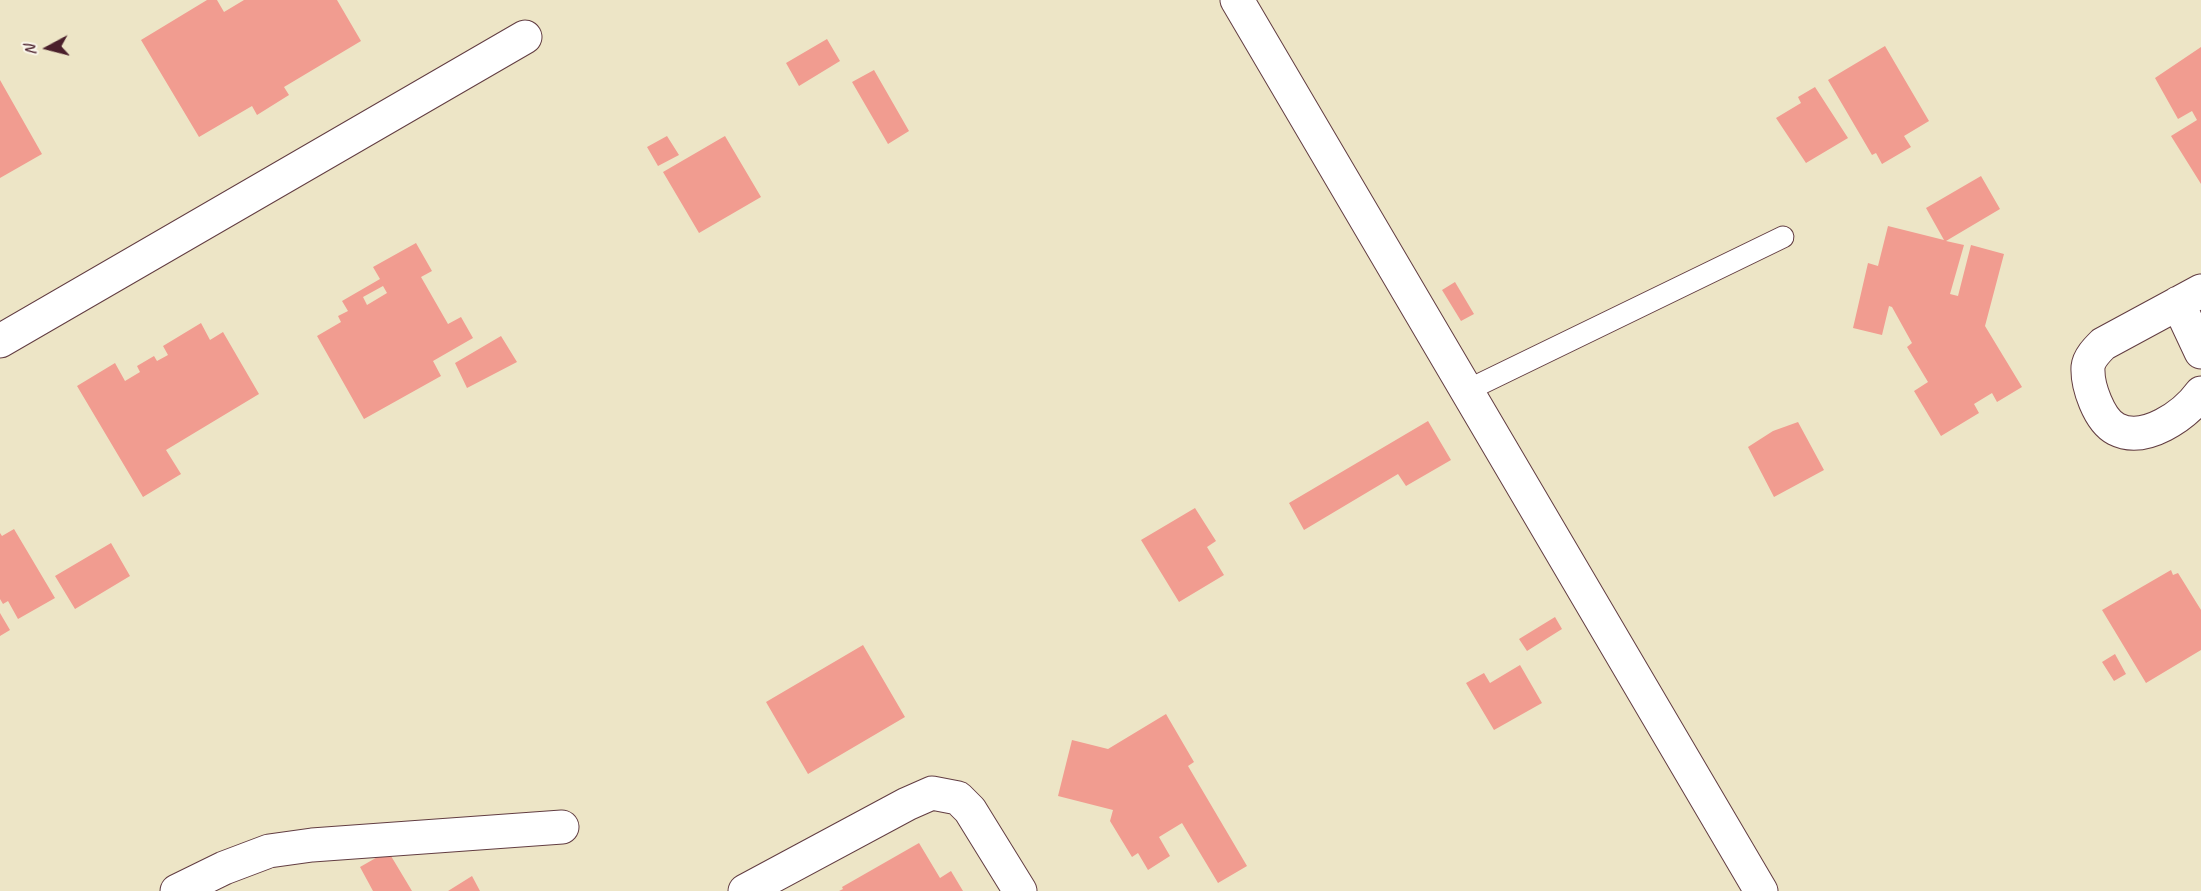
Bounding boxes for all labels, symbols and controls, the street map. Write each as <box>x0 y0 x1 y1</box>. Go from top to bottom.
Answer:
north arrow <box>18 18 78 78</box>
text: N <box>20 44 41 56</box>

